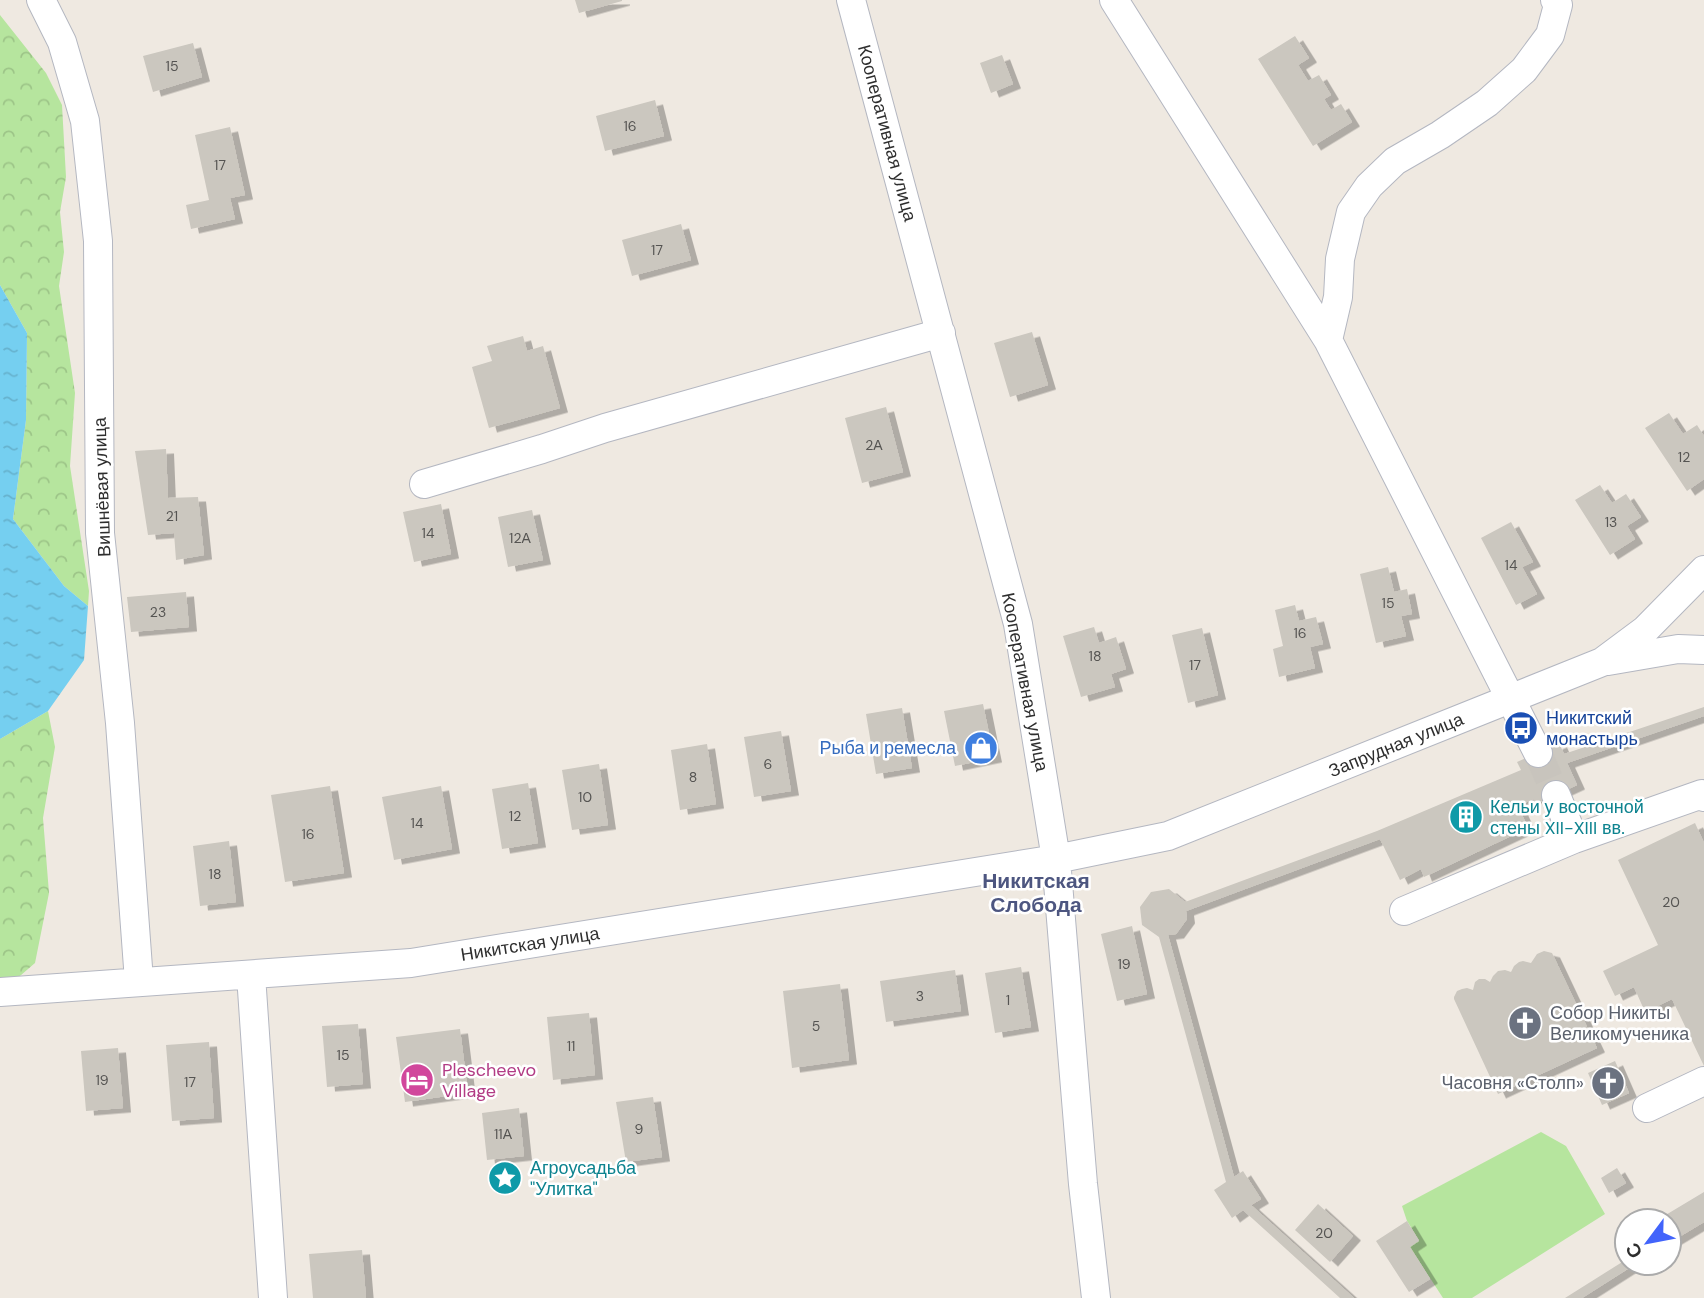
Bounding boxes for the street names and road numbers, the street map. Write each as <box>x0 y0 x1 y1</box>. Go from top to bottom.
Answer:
street label: Кооперативная улица <box>852 42 922 225</box>
street label: Вишнёвая улица <box>88 416 116 557</box>
street label: Кооперативная улица <box>996 591 1054 774</box>
street label: Запрудная улица <box>1325 707 1468 783</box>
street label: Никитская улица <box>459 921 602 967</box>

